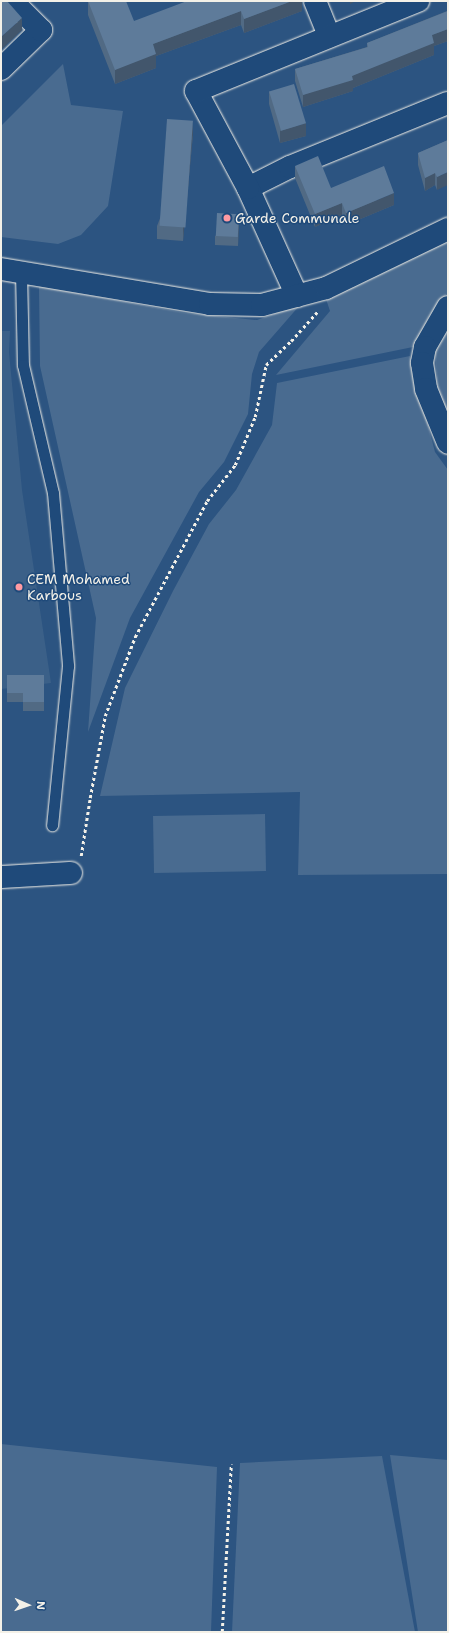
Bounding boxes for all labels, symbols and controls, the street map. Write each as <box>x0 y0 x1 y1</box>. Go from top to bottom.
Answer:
place label: Garde Communale <box>235 210 360 226</box>
marker: Garde Communale <box>222 213 232 223</box>
place label: CEM Mohamed Karbous <box>27 571 130 604</box>
marker: CEM Mohamed Karbous <box>14 582 24 592</box>
north arrow <box>8 1585 48 1625</box>
text: N <box>33 1601 48 1610</box>

